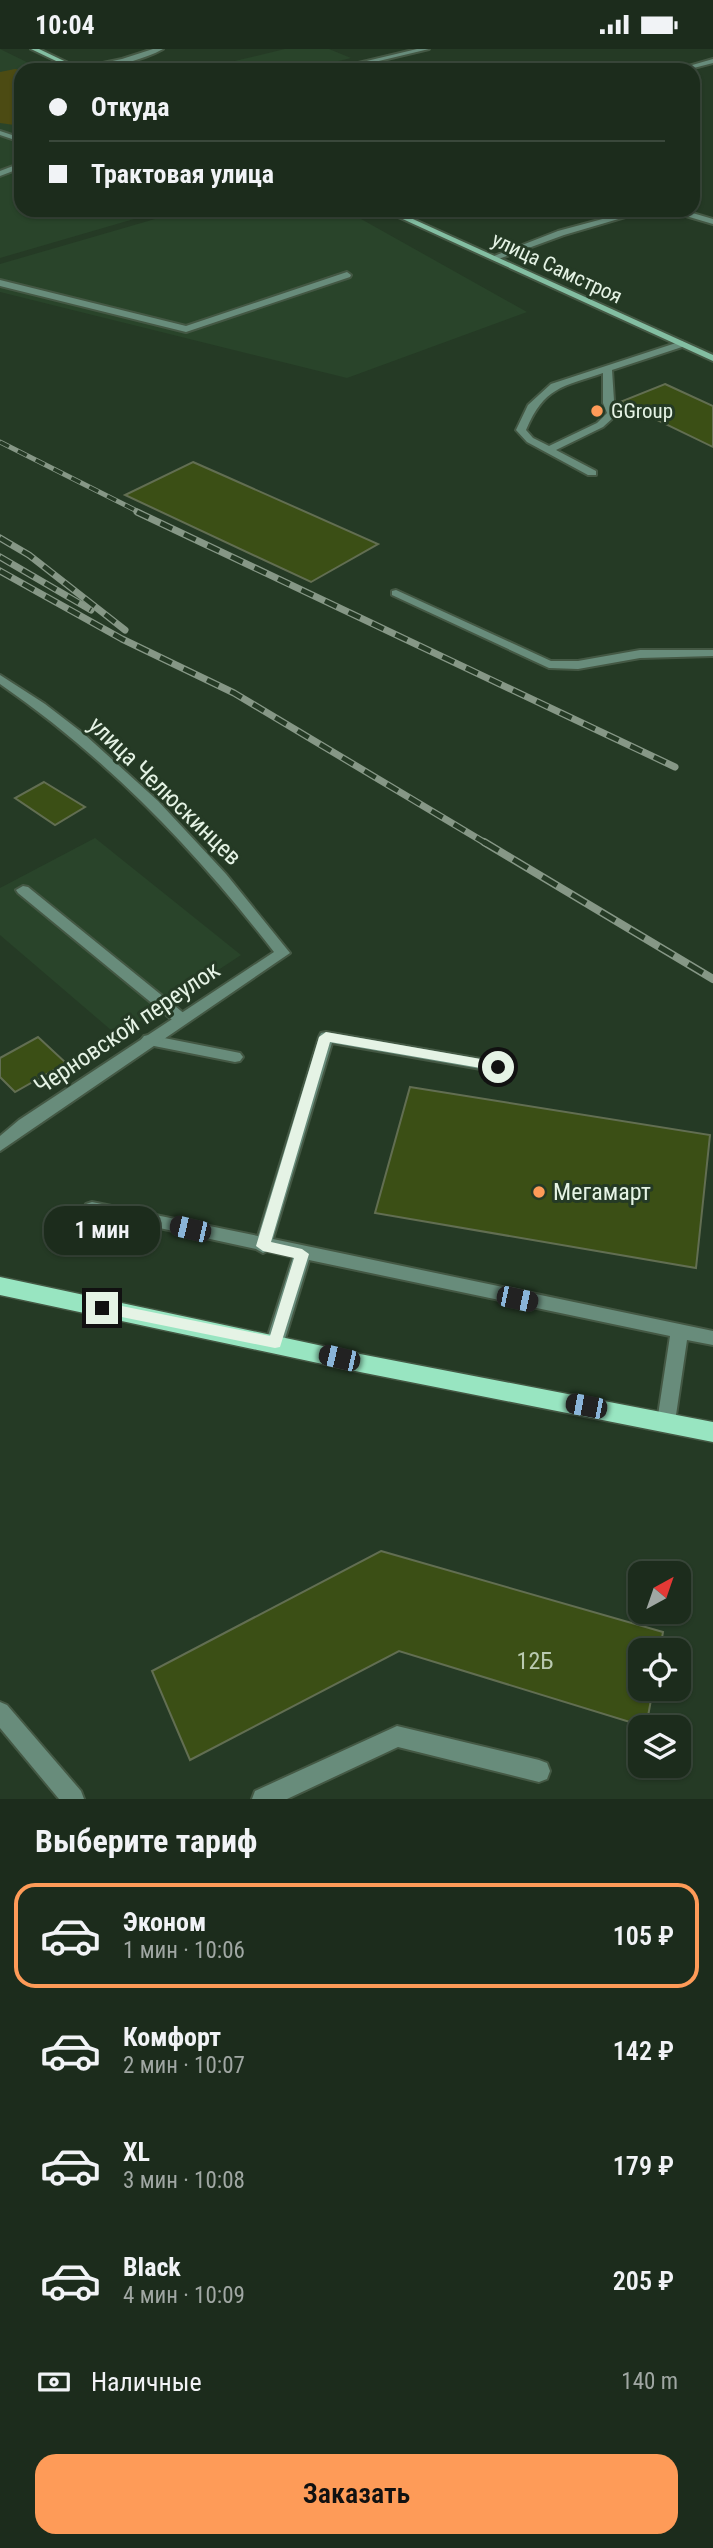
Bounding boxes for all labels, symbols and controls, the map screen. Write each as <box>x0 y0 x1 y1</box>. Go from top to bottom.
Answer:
text: 10:04 <box>35 10 95 40</box>
text: Откуда <box>91 92 169 122</box>
text: Трактовая улица <box>91 159 274 189</box>
street label: улица Самстроя <box>488 227 626 309</box>
place label: GGroup <box>611 399 673 423</box>
marker: GGroup <box>589 403 605 419</box>
street label: улица Челюскинцев <box>83 711 247 871</box>
street label: Черновской переулок <box>29 955 225 1100</box>
route start <box>482 1051 514 1083</box>
place label: Мегамарт <box>553 1178 651 1206</box>
marker: Мегамарт <box>531 1184 547 1200</box>
callout: 1 мин <box>44 1207 160 1255</box>
car <box>168 1214 213 1244</box>
text: 1 мин <box>74 1217 130 1244</box>
car <box>495 1284 540 1314</box>
route end <box>86 1292 118 1324</box>
car <box>317 1343 362 1373</box>
car <box>564 1392 609 1420</box>
north arrow <box>628 1561 691 1624</box>
map controls <box>628 1561 691 1778</box>
button: locate <box>628 1638 691 1701</box>
house number: 12Б <box>517 1647 553 1675</box>
button: layers <box>628 1715 691 1778</box>
text: Выберите тариф <box>35 1822 257 1860</box>
icon: car <box>39 1904 102 1967</box>
text: Эконом <box>123 1907 206 1937</box>
text: 105 ₽ <box>613 1921 674 1951</box>
text: 1 мин · 10:06 <box>123 1937 245 1964</box>
icon: car <box>39 2019 102 2082</box>
text: Комфорт <box>123 2022 221 2052</box>
text: 142 ₽ <box>613 2036 674 2066</box>
text: 2 мин · 10:07 <box>123 2052 245 2079</box>
icon: car <box>39 2134 102 2197</box>
text: XL <box>123 2137 150 2167</box>
text: 179 ₽ <box>613 2151 674 2181</box>
text: 3 мин · 10:08 <box>123 2167 245 2194</box>
icon: car <box>39 2249 102 2312</box>
text: Black <box>123 2252 181 2282</box>
text: 205 ₽ <box>613 2266 674 2296</box>
text: 4 мин · 10:09 <box>123 2282 245 2309</box>
icon: cash <box>35 2363 73 2401</box>
text: Наличные <box>91 2367 202 2397</box>
text: 140 m <box>621 2368 678 2395</box>
button: Заказать <box>35 2454 678 2534</box>

